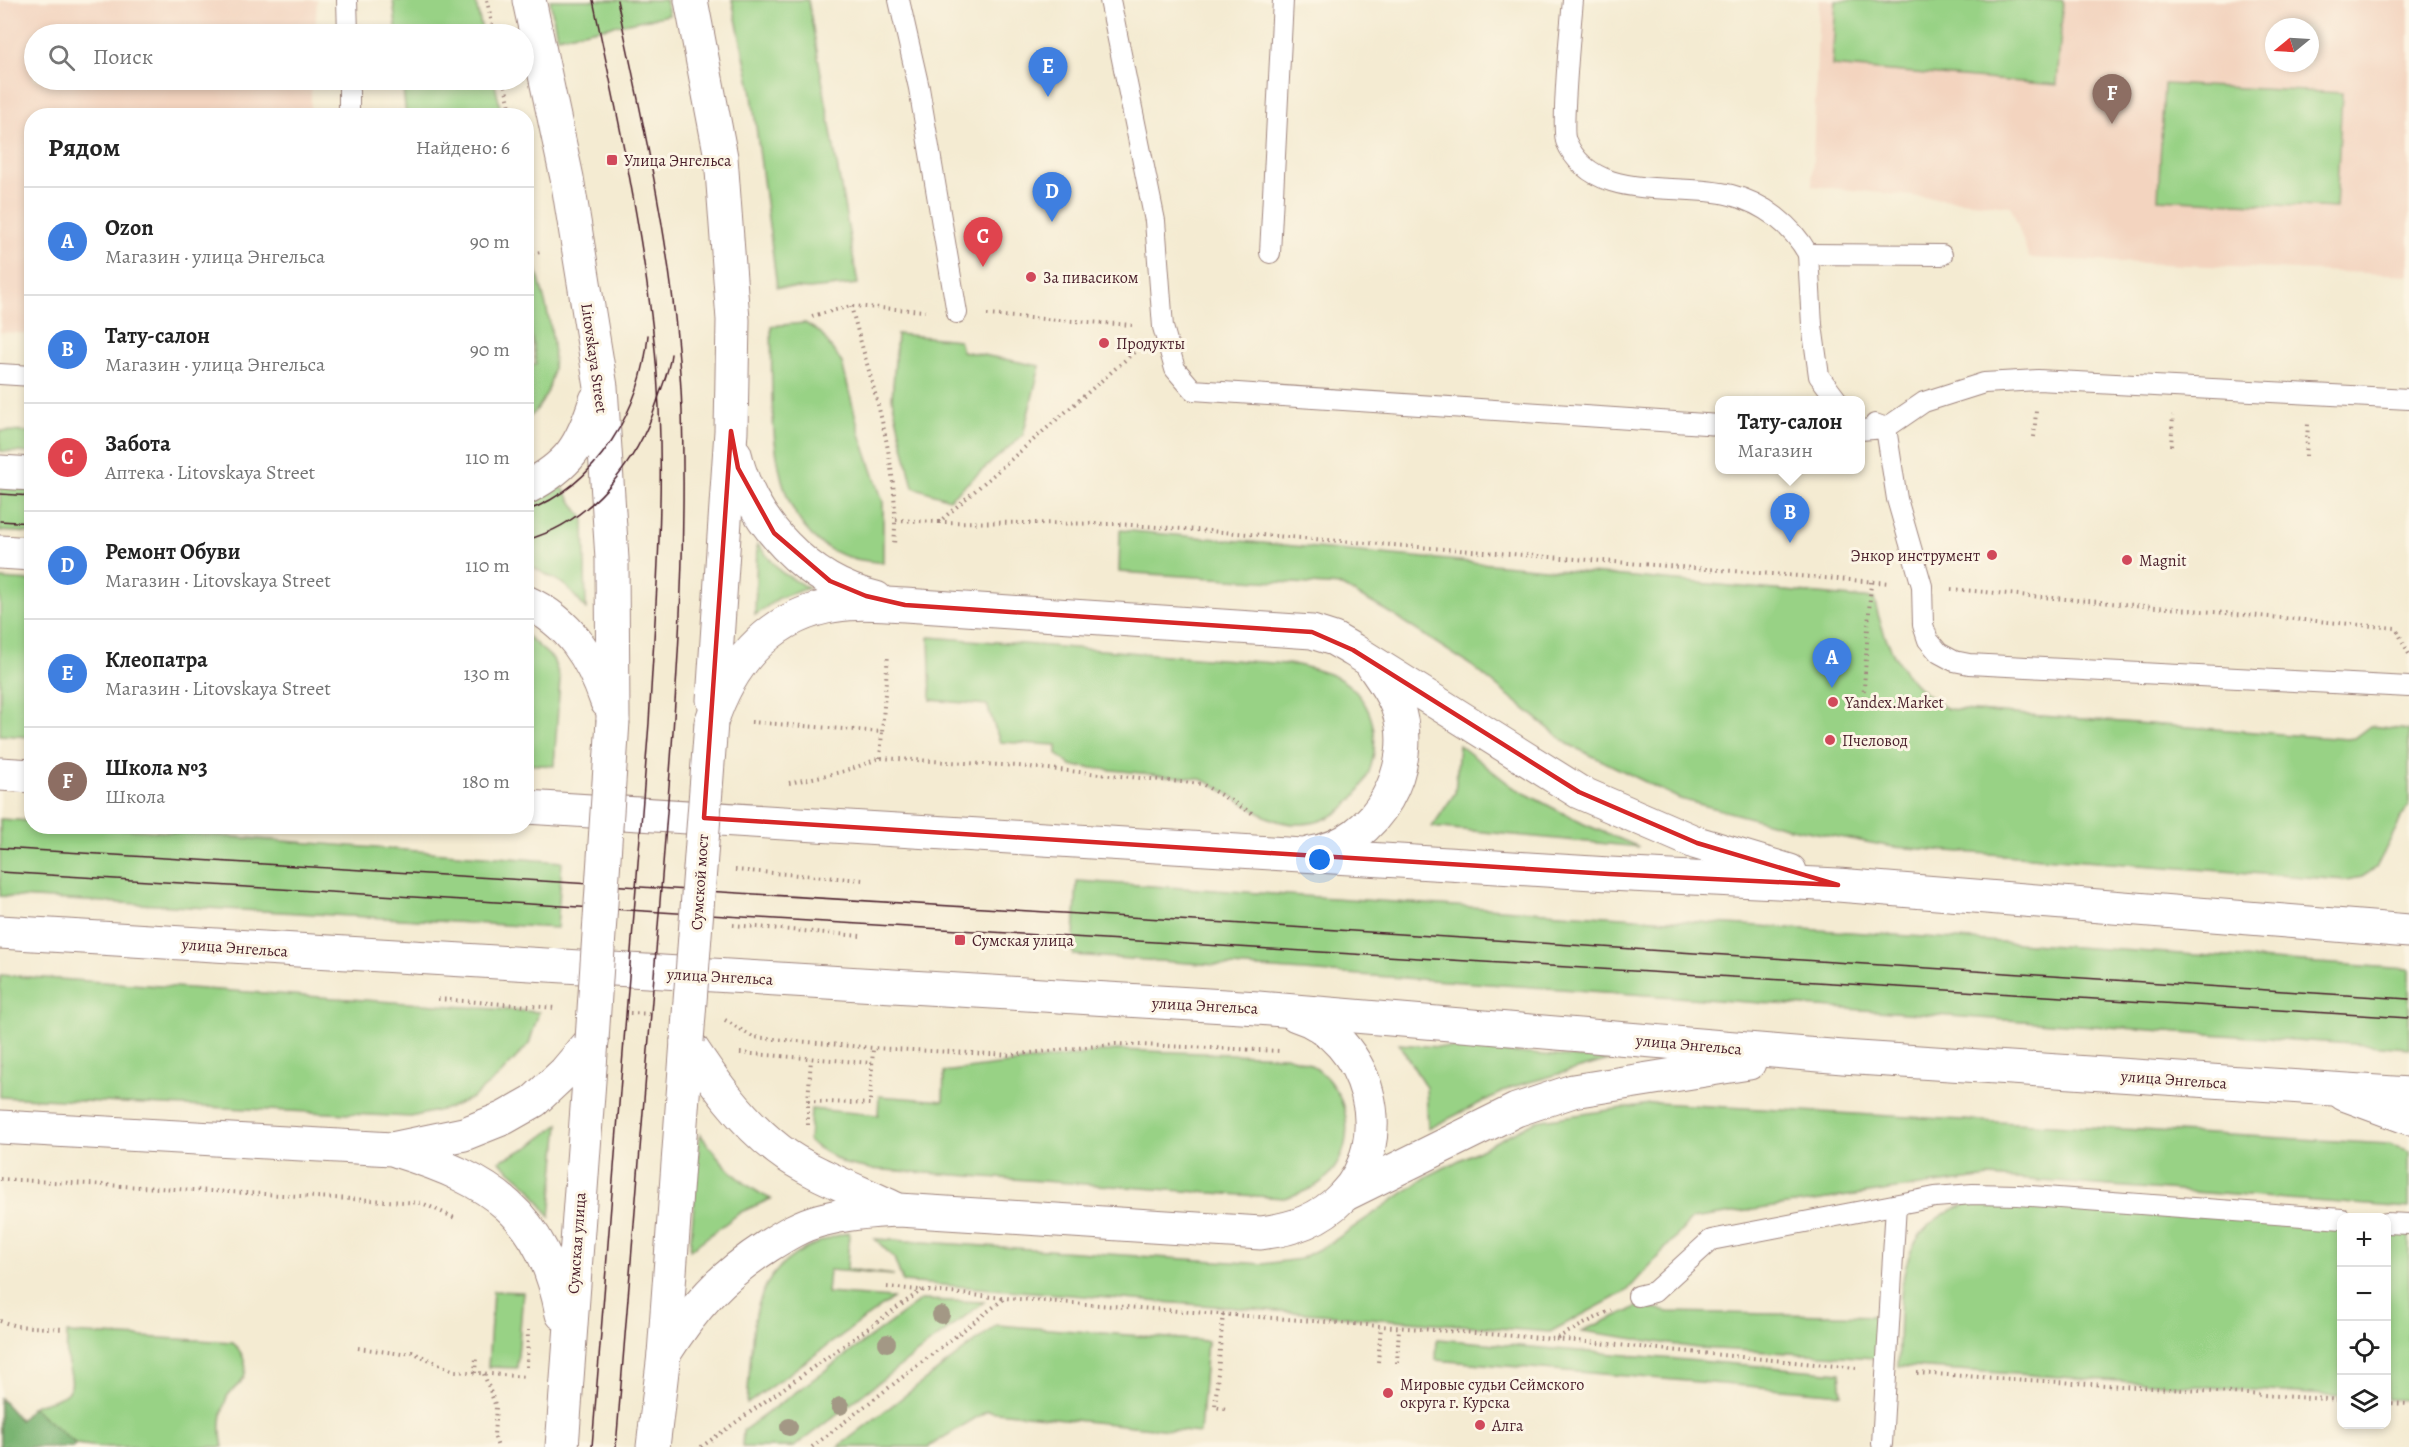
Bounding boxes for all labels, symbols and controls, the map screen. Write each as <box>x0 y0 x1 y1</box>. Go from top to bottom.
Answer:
north arrow <box>2265 18 2319 72</box>
search box <box>24 24 534 90</box>
icon: search <box>45 41 78 74</box>
text: Поиск <box>93 42 153 72</box>
pin: E <box>1028 48 1068 97</box>
pin: F <box>2092 74 2132 124</box>
text: Рядом <box>48 130 120 165</box>
text: Найдено: 6 <box>416 134 510 161</box>
place label: Улица Энгельса <box>624 150 732 172</box>
marker: Улица Энгельса <box>605 153 619 167</box>
pin: D <box>1032 172 1072 222</box>
text: Ozon <box>105 213 154 243</box>
pin: C <box>964 218 1002 267</box>
text: A <box>61 228 74 255</box>
text: 90 m <box>470 228 510 255</box>
text: Магазин · улица Энгельса <box>105 243 325 270</box>
place label: За пивасиком <box>1043 267 1139 289</box>
marker: За пивасиком <box>1024 270 1038 284</box>
street label: Litovskaya Street <box>575 302 613 415</box>
text: Тату-салон <box>105 321 210 351</box>
place label: Продукты <box>1116 333 1185 355</box>
text: B <box>61 336 74 363</box>
text: 90 m <box>470 336 510 363</box>
marker: Продукты <box>1097 336 1111 350</box>
text: Магазин · улица Энгельса <box>105 351 325 378</box>
popup <box>1715 396 1865 474</box>
text: Тату-салон <box>1737 407 1843 437</box>
text: Забота <box>105 429 171 459</box>
text: Магазин <box>1737 437 1813 464</box>
text: C <box>61 444 74 471</box>
text: 110 m <box>465 444 510 471</box>
text: Аптека · Litovskaya Street <box>105 459 315 486</box>
pin: B <box>1770 494 1810 543</box>
text: Ремонт Обуви <box>105 537 240 567</box>
place label: Энкор инструмент <box>1851 545 1980 567</box>
marker: Энкор инструмент <box>1985 548 1999 562</box>
place label: Magnit <box>2139 550 2186 572</box>
text: D <box>61 552 74 579</box>
text: 110 m <box>465 552 510 579</box>
marker: Magnit <box>2120 553 2134 567</box>
text: Магазин · Litovskaya Street <box>105 567 331 594</box>
pin: A <box>1812 638 1852 688</box>
text: Клеопатра <box>105 645 208 675</box>
text: E <box>62 660 73 687</box>
text: 130 m <box>464 660 510 687</box>
text: Магазин · Litovskaya Street <box>105 675 331 702</box>
place label: Yandex.Market <box>1844 692 1944 714</box>
marker: Yandex.Market <box>1826 695 1840 709</box>
place label: Пчеловод <box>1842 730 1908 752</box>
marker: Пчеловод <box>1823 733 1837 747</box>
text: Школа №3 <box>105 753 208 783</box>
text: F <box>62 768 73 795</box>
text: 180 m <box>462 768 510 795</box>
text: Школа <box>105 783 165 810</box>
street label: Сумской мост <box>686 833 714 931</box>
your location <box>1305 845 1334 874</box>
place label: Сумская улица <box>972 930 1074 952</box>
street label: улица Энгельса <box>180 933 289 963</box>
marker: Сумская улица <box>953 933 967 947</box>
street label: улица Энгельса <box>665 963 774 991</box>
street label: улица Энгельса <box>1150 992 1259 1020</box>
street label: улица Энгельса <box>1634 1029 1743 1061</box>
street label: улица Энгельса <box>2119 1065 2228 1095</box>
street label: Сумская улица <box>562 1191 592 1295</box>
map controls <box>2337 1213 2391 1429</box>
button: + <box>2337 1213 2391 1267</box>
button: − <box>2337 1267 2391 1321</box>
button: locate <box>2337 1321 2391 1375</box>
place label: Мировые судьи Сеймского округа г. Курска <box>1400 1374 1584 1414</box>
button: layers <box>2337 1375 2391 1429</box>
marker: Мировые судьи Сеймского округа г. Курска <box>1381 1386 1395 1400</box>
place label: Алга <box>1491 1415 1524 1437</box>
marker: Алга <box>1473 1418 1487 1432</box>

